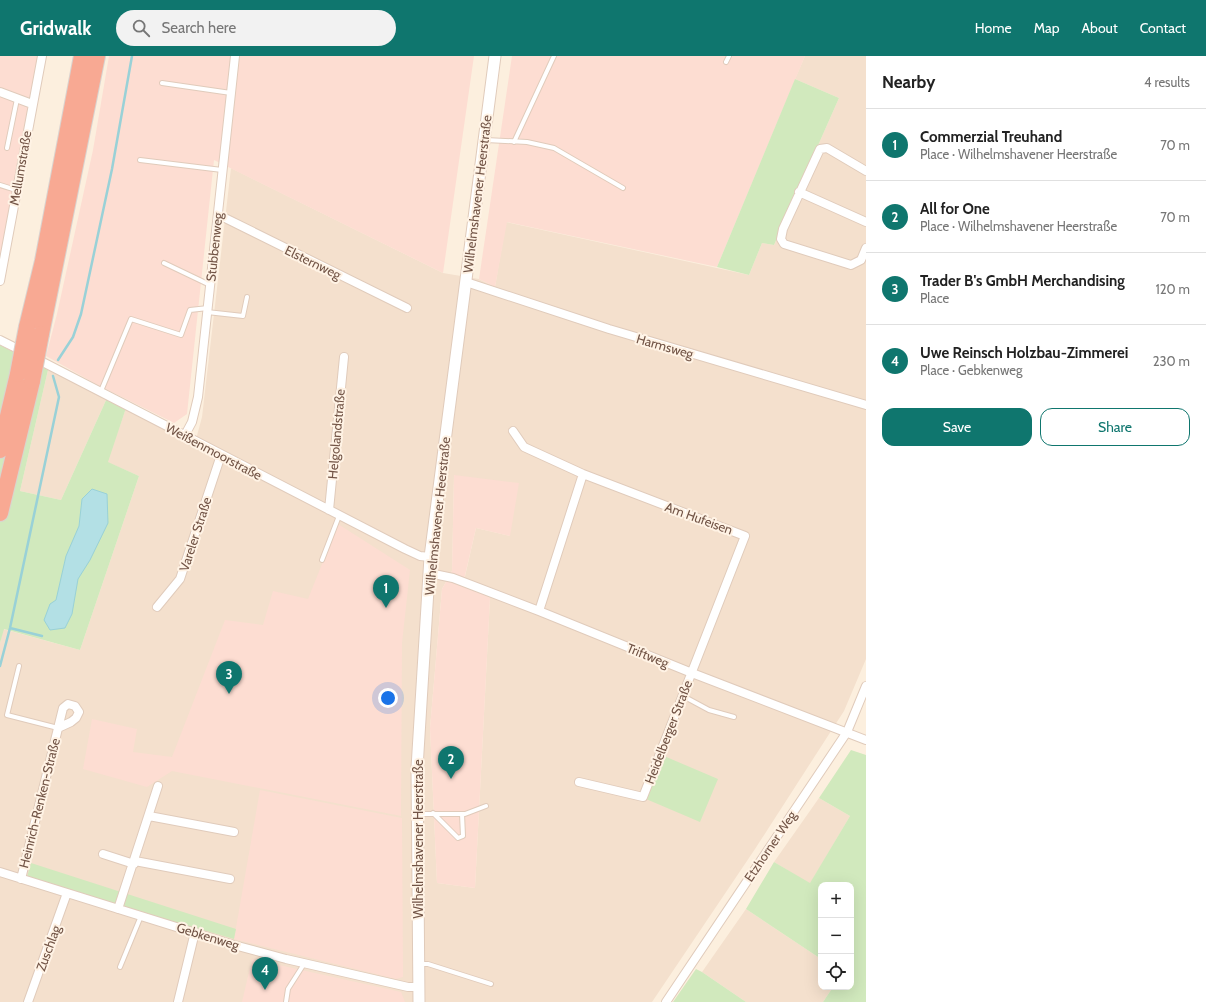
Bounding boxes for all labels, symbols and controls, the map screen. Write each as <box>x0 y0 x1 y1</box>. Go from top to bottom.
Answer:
search box <box>116 10 396 46</box>
text: Gridwalk <box>20 17 92 40</box>
icon: search <box>130 17 152 39</box>
text: Search here <box>162 19 236 37</box>
text: Home <box>975 19 1012 37</box>
text: Map <box>1034 19 1059 37</box>
text: About <box>1081 19 1118 37</box>
text: Contact <box>1140 19 1186 37</box>
text: Nearby <box>882 72 935 92</box>
text: 4 results <box>1144 74 1190 90</box>
street label: Wilhelmshavener Heerstraße <box>459 114 495 274</box>
text: Commerzial Treuhand <box>920 128 1062 146</box>
street label: Mellumstraße <box>6 129 34 207</box>
text: 1 <box>893 137 897 153</box>
text: 70 m <box>1160 137 1190 153</box>
text: Place · Wilhelmshavener Heerstraße <box>920 146 1117 162</box>
text: All for One <box>920 200 990 218</box>
text: 2 <box>892 209 898 225</box>
text: 70 m <box>1160 209 1190 225</box>
street label: Stubbenweg <box>202 211 226 282</box>
text: Place · Wilhelmshavener Heerstraße <box>920 218 1117 234</box>
street label: Elsternweg <box>282 242 344 283</box>
text: Trader B's GmbH Merchandising <box>920 272 1125 290</box>
text: 3 <box>891 281 899 297</box>
text: 120 m <box>1156 281 1190 297</box>
text: Place <box>920 290 949 306</box>
street label: Harmsweg <box>635 330 696 362</box>
text: Uwe Reinsch Holzbau-Zimmerei <box>920 344 1128 362</box>
text: 4 <box>891 353 899 369</box>
text: 230 m <box>1153 353 1190 369</box>
text: Place · Gebkenweg <box>920 362 1022 378</box>
street label: Helgolandstraße <box>324 388 348 480</box>
button: Save <box>882 408 1032 446</box>
button: Share <box>1040 408 1190 446</box>
street label: Weißenmoorstraße <box>163 419 265 483</box>
street label: Wilhelmshavener Heerstraße <box>421 436 453 596</box>
street label: Vareler Straße <box>175 495 215 573</box>
street label: Am Hufeisen <box>663 498 735 538</box>
pin: 1 <box>373 575 399 608</box>
street label: Triftweg <box>625 639 672 671</box>
pin: 3 <box>216 661 242 694</box>
street label: Heidelberger Straße <box>641 678 695 786</box>
your location <box>378 688 398 708</box>
street label: Heinrich-Renken-Straße <box>15 736 63 870</box>
pin: 2 <box>438 746 464 779</box>
street label: Wilhelmshavener Heerstraße <box>410 759 426 919</box>
street label: Etzhorner Weg <box>741 807 800 884</box>
map controls <box>818 882 854 990</box>
button: + <box>818 882 854 918</box>
button: − <box>818 918 854 954</box>
street label: Gebkenweg <box>175 919 242 953</box>
street label: Zuschlag <box>32 922 64 973</box>
button: locate <box>818 954 854 990</box>
pin: 4 <box>252 957 278 990</box>

